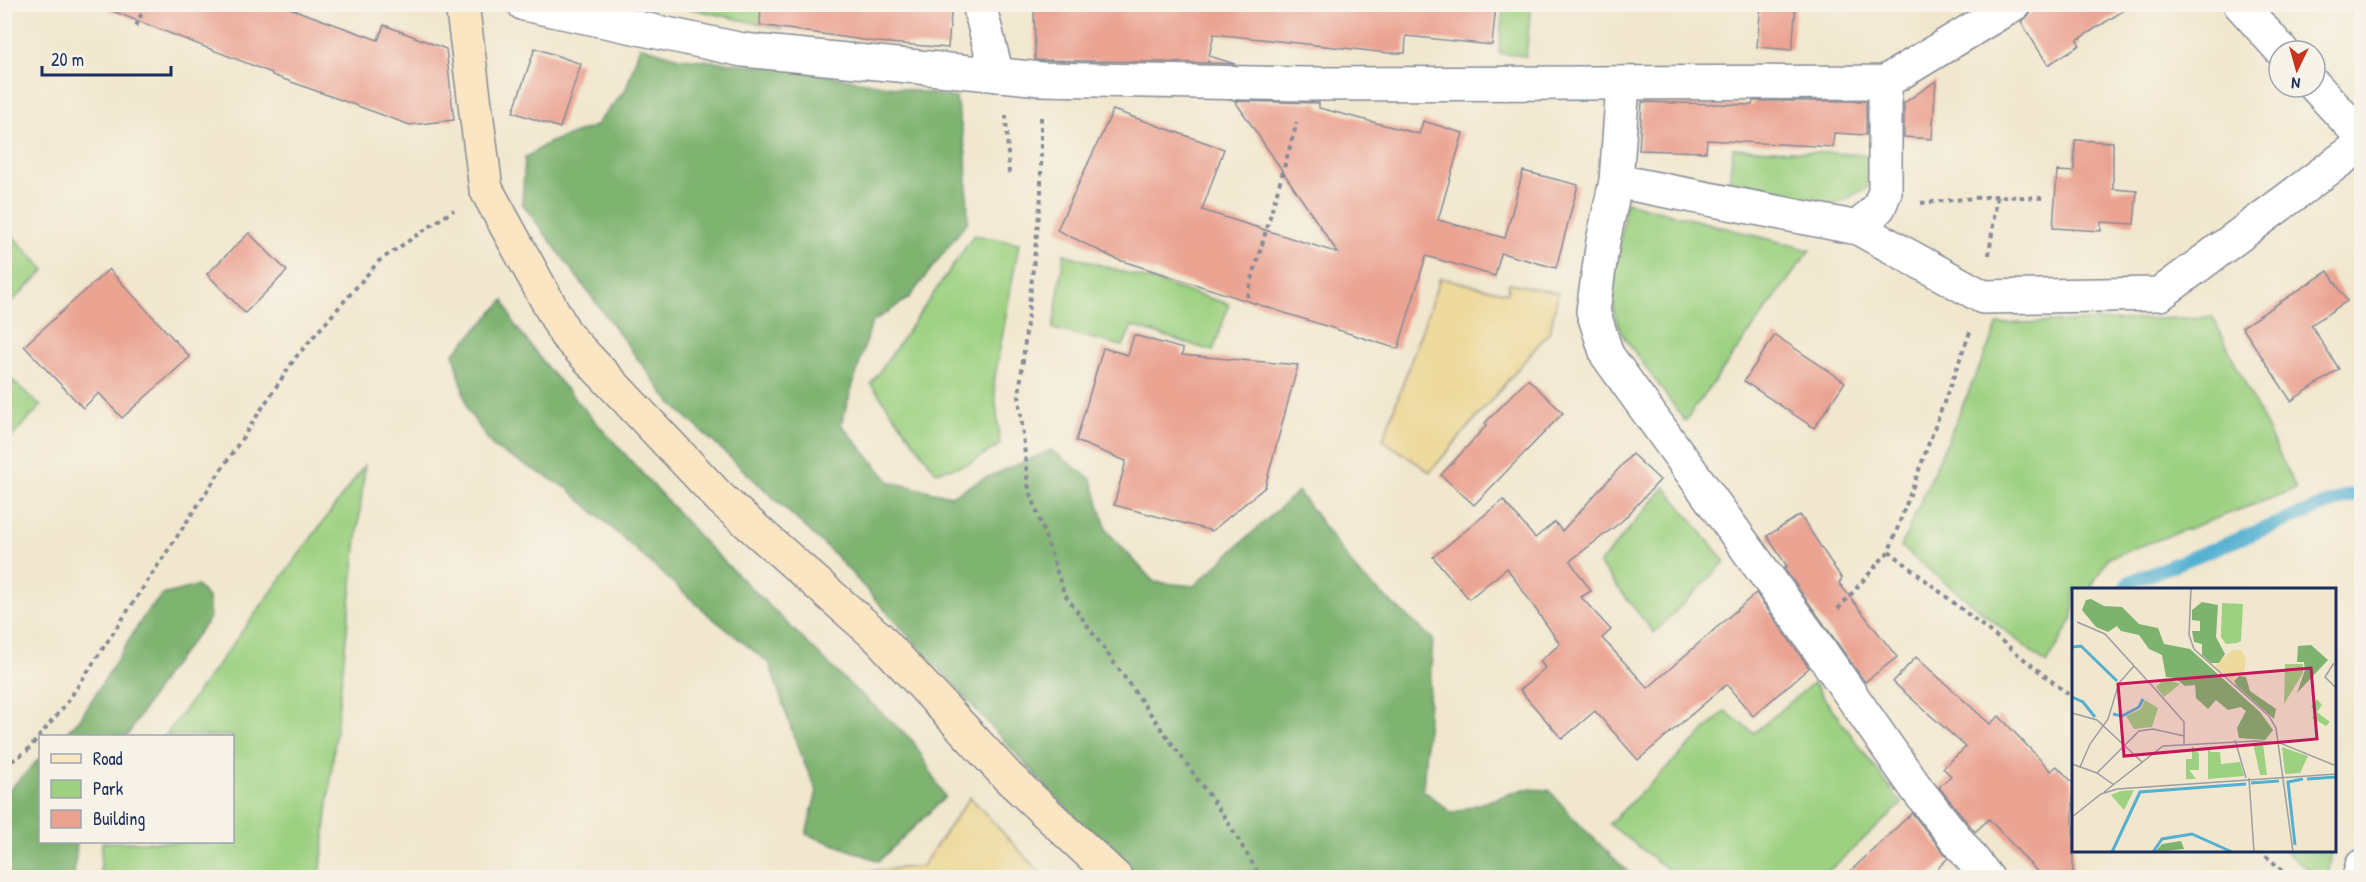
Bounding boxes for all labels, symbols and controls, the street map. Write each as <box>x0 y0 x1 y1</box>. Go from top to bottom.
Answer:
scale bar <box>42 39 171 77</box>
north arrow <box>2267 39 2327 99</box>
text: 20 m <box>51 47 84 72</box>
text: N <box>2290 73 2301 95</box>
inset map <box>2072 588 2336 852</box>
legend <box>39 735 234 843</box>
text: Road <box>93 746 123 771</box>
text: Park <box>93 776 124 801</box>
text: Building <box>93 806 145 831</box>

